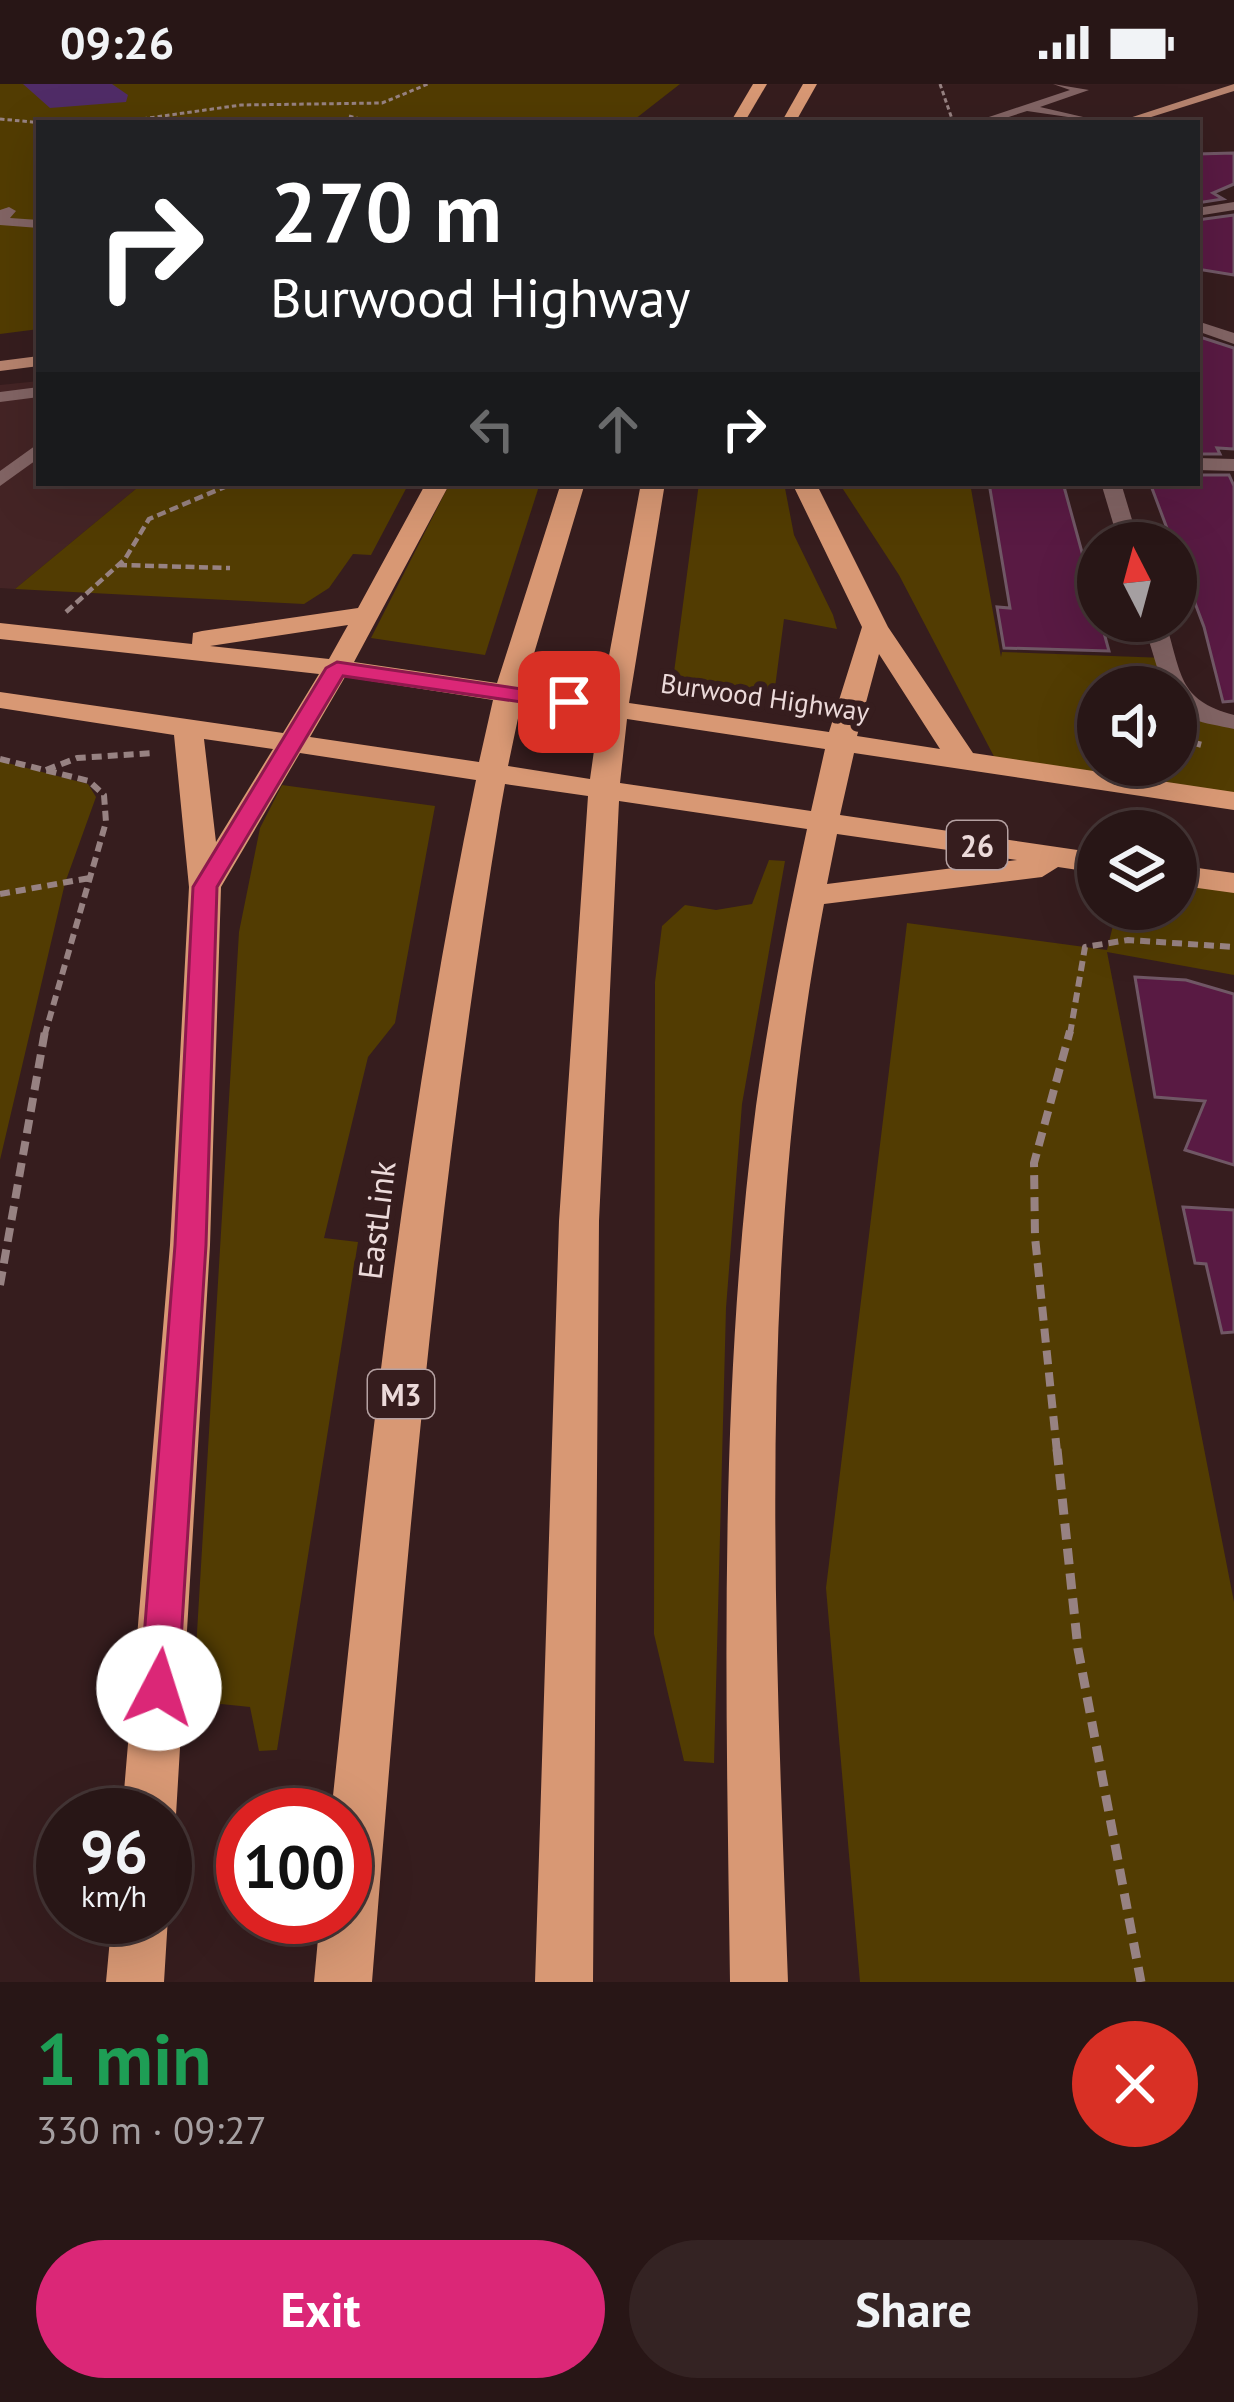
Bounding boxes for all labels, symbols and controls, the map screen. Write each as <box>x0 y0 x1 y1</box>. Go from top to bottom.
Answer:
text: 09:26 <box>60 13 174 71</box>
text: 270 m <box>270 156 502 265</box>
icon: right <box>72 168 228 324</box>
text: Burwood Highway <box>270 262 690 332</box>
icon: left <box>459 396 525 462</box>
icon: ahead <box>585 396 651 462</box>
icon: right <box>711 396 777 462</box>
north arrow <box>1077 522 1197 642</box>
map controls <box>1077 522 1197 930</box>
pin <box>518 651 620 753</box>
street label: Burwood Highway <box>659 666 872 729</box>
button: sound <box>1077 666 1197 786</box>
icon: arrive <box>536 669 602 735</box>
button: layers <box>1077 810 1197 930</box>
road number: 26 <box>947 821 1007 869</box>
street label: EastLink <box>347 1158 405 1282</box>
road number: M3 <box>368 1370 434 1418</box>
position arrow <box>96 1625 222 1751</box>
speed limit sign: 100 <box>216 1788 372 1944</box>
text: 96 <box>80 1812 148 1890</box>
text: km/h <box>81 1876 147 1915</box>
text: 1 min <box>36 2012 212 2105</box>
button: close <box>1072 2021 1198 2147</box>
text: 330 m · 09:27 <box>36 2104 267 2155</box>
button: Exit <box>36 2240 605 2378</box>
button: Share <box>629 2240 1198 2378</box>

